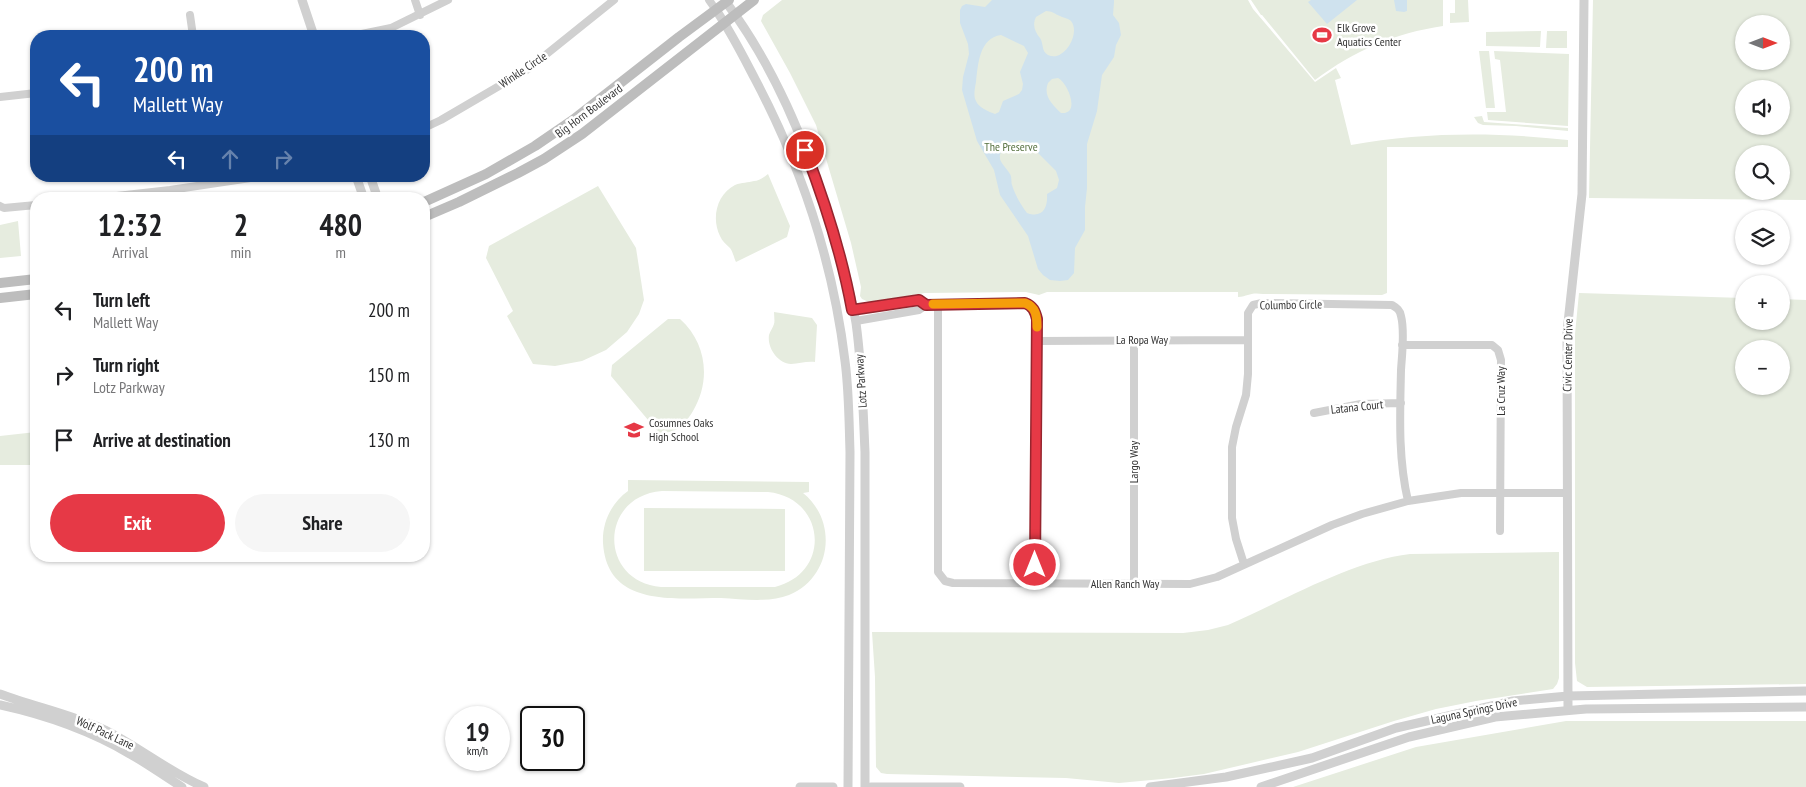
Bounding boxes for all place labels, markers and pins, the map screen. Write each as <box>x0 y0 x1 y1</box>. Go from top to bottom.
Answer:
place label: Elk Grove Aquatics Center <box>1337 20 1402 49</box>
sports icon: Elk Grove Aquatics Center <box>1311 24 1333 46</box>
pin <box>784 129 826 171</box>
place label: Cosumnes Oaks High School <box>649 415 713 444</box>
school or university icon: Cosumnes Oaks High School <box>623 419 645 441</box>

